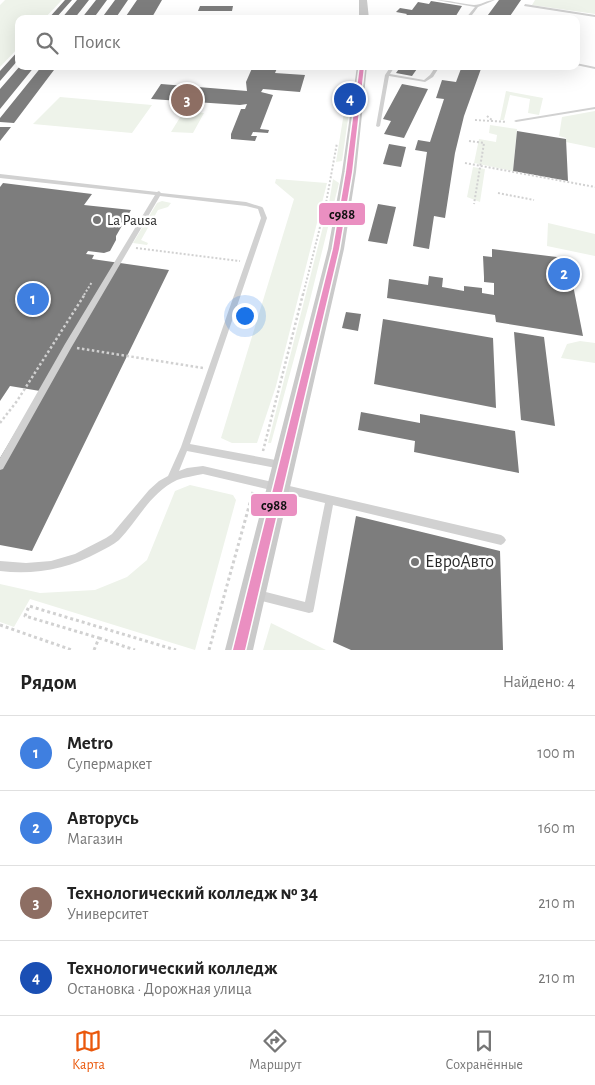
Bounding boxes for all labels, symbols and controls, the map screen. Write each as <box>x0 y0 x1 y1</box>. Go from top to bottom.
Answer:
search box <box>15 15 580 70</box>
icon: search <box>33 29 61 57</box>
text: Поиск <box>73 33 120 52</box>
pin: 4 <box>334 80 366 118</box>
pin: 3 <box>171 81 203 119</box>
line badge: с988 <box>318 202 366 226</box>
text: с988 <box>329 208 355 222</box>
place label: La Pausa <box>107 213 157 228</box>
marker: La Pausa <box>91 214 103 226</box>
pin: 2 <box>548 255 580 293</box>
pin: 1 <box>17 280 49 318</box>
your location <box>232 303 258 329</box>
line badge: с988 <box>250 493 298 517</box>
text: с988 <box>261 499 287 513</box>
place label: ЕвроАвто <box>425 553 494 571</box>
marker: ЕвроАвто <box>409 556 421 568</box>
text: Рядом <box>20 672 77 693</box>
text: Найдено: 4 <box>503 674 575 690</box>
text: Metro <box>67 734 113 753</box>
text: 1 <box>33 745 39 761</box>
text: 100 m <box>537 745 575 761</box>
text: Супермаркет <box>67 756 152 772</box>
text: Авторусь <box>67 809 139 828</box>
text: 2 <box>32 820 40 836</box>
text: 160 m <box>538 820 575 836</box>
text: Магазин <box>67 831 123 847</box>
text: Технологический колледж № 34 <box>67 884 318 903</box>
text: 3 <box>33 895 39 911</box>
text: 210 m <box>538 895 575 911</box>
text: Университет <box>67 906 148 922</box>
text: Технологический колледж <box>67 959 277 978</box>
text: 4 <box>32 970 40 986</box>
text: 210 m <box>538 970 575 986</box>
text: Остановка · Дорожная улица <box>67 981 252 997</box>
tab: Карта <box>72 1027 105 1074</box>
tab: Маршрут <box>249 1027 302 1074</box>
tab: Сохранённые <box>446 1027 523 1074</box>

